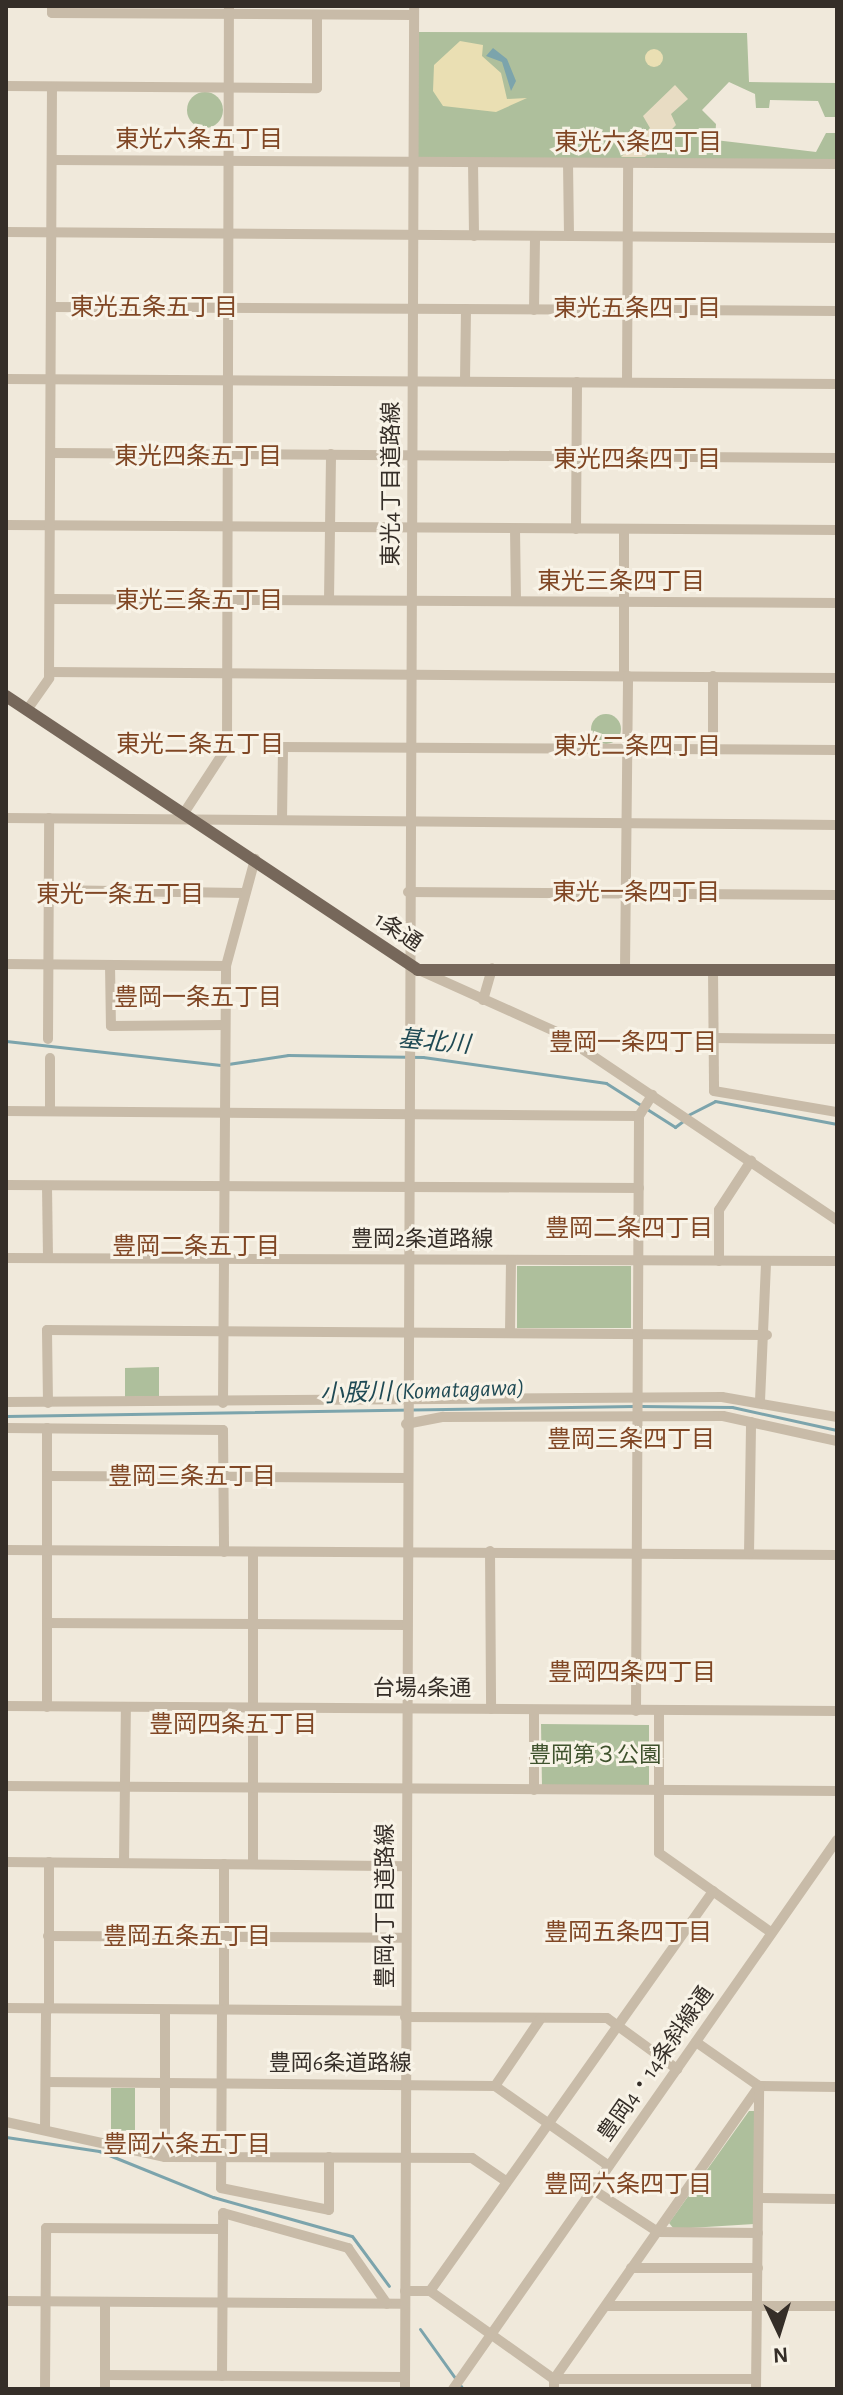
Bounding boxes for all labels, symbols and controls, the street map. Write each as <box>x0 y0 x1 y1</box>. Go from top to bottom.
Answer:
district label: 東光六条五丁目 <box>115 127 283 155</box>
district label: 東光六条四丁目 <box>554 130 722 158</box>
district label: 東光五条五丁目 <box>70 295 238 323</box>
district label: 東光五条四丁目 <box>553 296 721 324</box>
street label: 東光4丁目道路線 <box>379 402 405 566</box>
district label: 東光四条五丁目 <box>114 444 282 472</box>
district label: 東光四条四丁目 <box>553 447 721 475</box>
district label: 東光三条四丁目 <box>537 569 705 597</box>
district label: 東光三条五丁目 <box>115 588 283 616</box>
district label: 東光二条五丁目 <box>116 732 284 760</box>
district label: 東光二条四丁目 <box>553 734 721 762</box>
district label: 東光一条四丁目 <box>552 880 720 908</box>
district label: 東光一条五丁目 <box>36 882 204 910</box>
street label: 1条通 <box>369 907 427 957</box>
district label: 豊岡一条五丁目 <box>114 985 282 1013</box>
water label: 基北川 <box>397 1026 471 1060</box>
district label: 豊岡一条四丁目 <box>549 1030 717 1058</box>
district label: 豊岡二条四丁目 <box>545 1216 713 1244</box>
street label: 豊岡2条道路線 <box>351 1227 493 1253</box>
district label: 豊岡二条五丁目 <box>112 1234 280 1262</box>
water label: 小股川 (Komatagawa) <box>319 1374 525 1410</box>
district label: 豊岡三条四丁目 <box>547 1427 715 1455</box>
district label: 豊岡三条五丁目 <box>108 1464 276 1492</box>
district label: 豊岡四条四丁目 <box>548 1660 716 1688</box>
street label: 台場4条通 <box>373 1676 471 1702</box>
district label: 豊岡四条五丁目 <box>149 1712 317 1740</box>
park label: 豊岡第３公園 <box>529 1743 661 1769</box>
street label: 豊岡4丁目道路線 <box>373 1824 399 1988</box>
district label: 豊岡五条四丁目 <box>544 1920 712 1948</box>
district label: 豊岡五条五丁目 <box>103 1924 271 1952</box>
street label: 豊岡4・14条斜線通 <box>593 1982 719 2146</box>
street label: 豊岡6条道路線 <box>269 2051 411 2077</box>
district label: 豊岡六条五丁目 <box>103 2132 271 2160</box>
district label: 豊岡六条四丁目 <box>544 2172 712 2200</box>
north arrow <box>739 2291 819 2371</box>
text: N <box>772 2343 789 2366</box>

